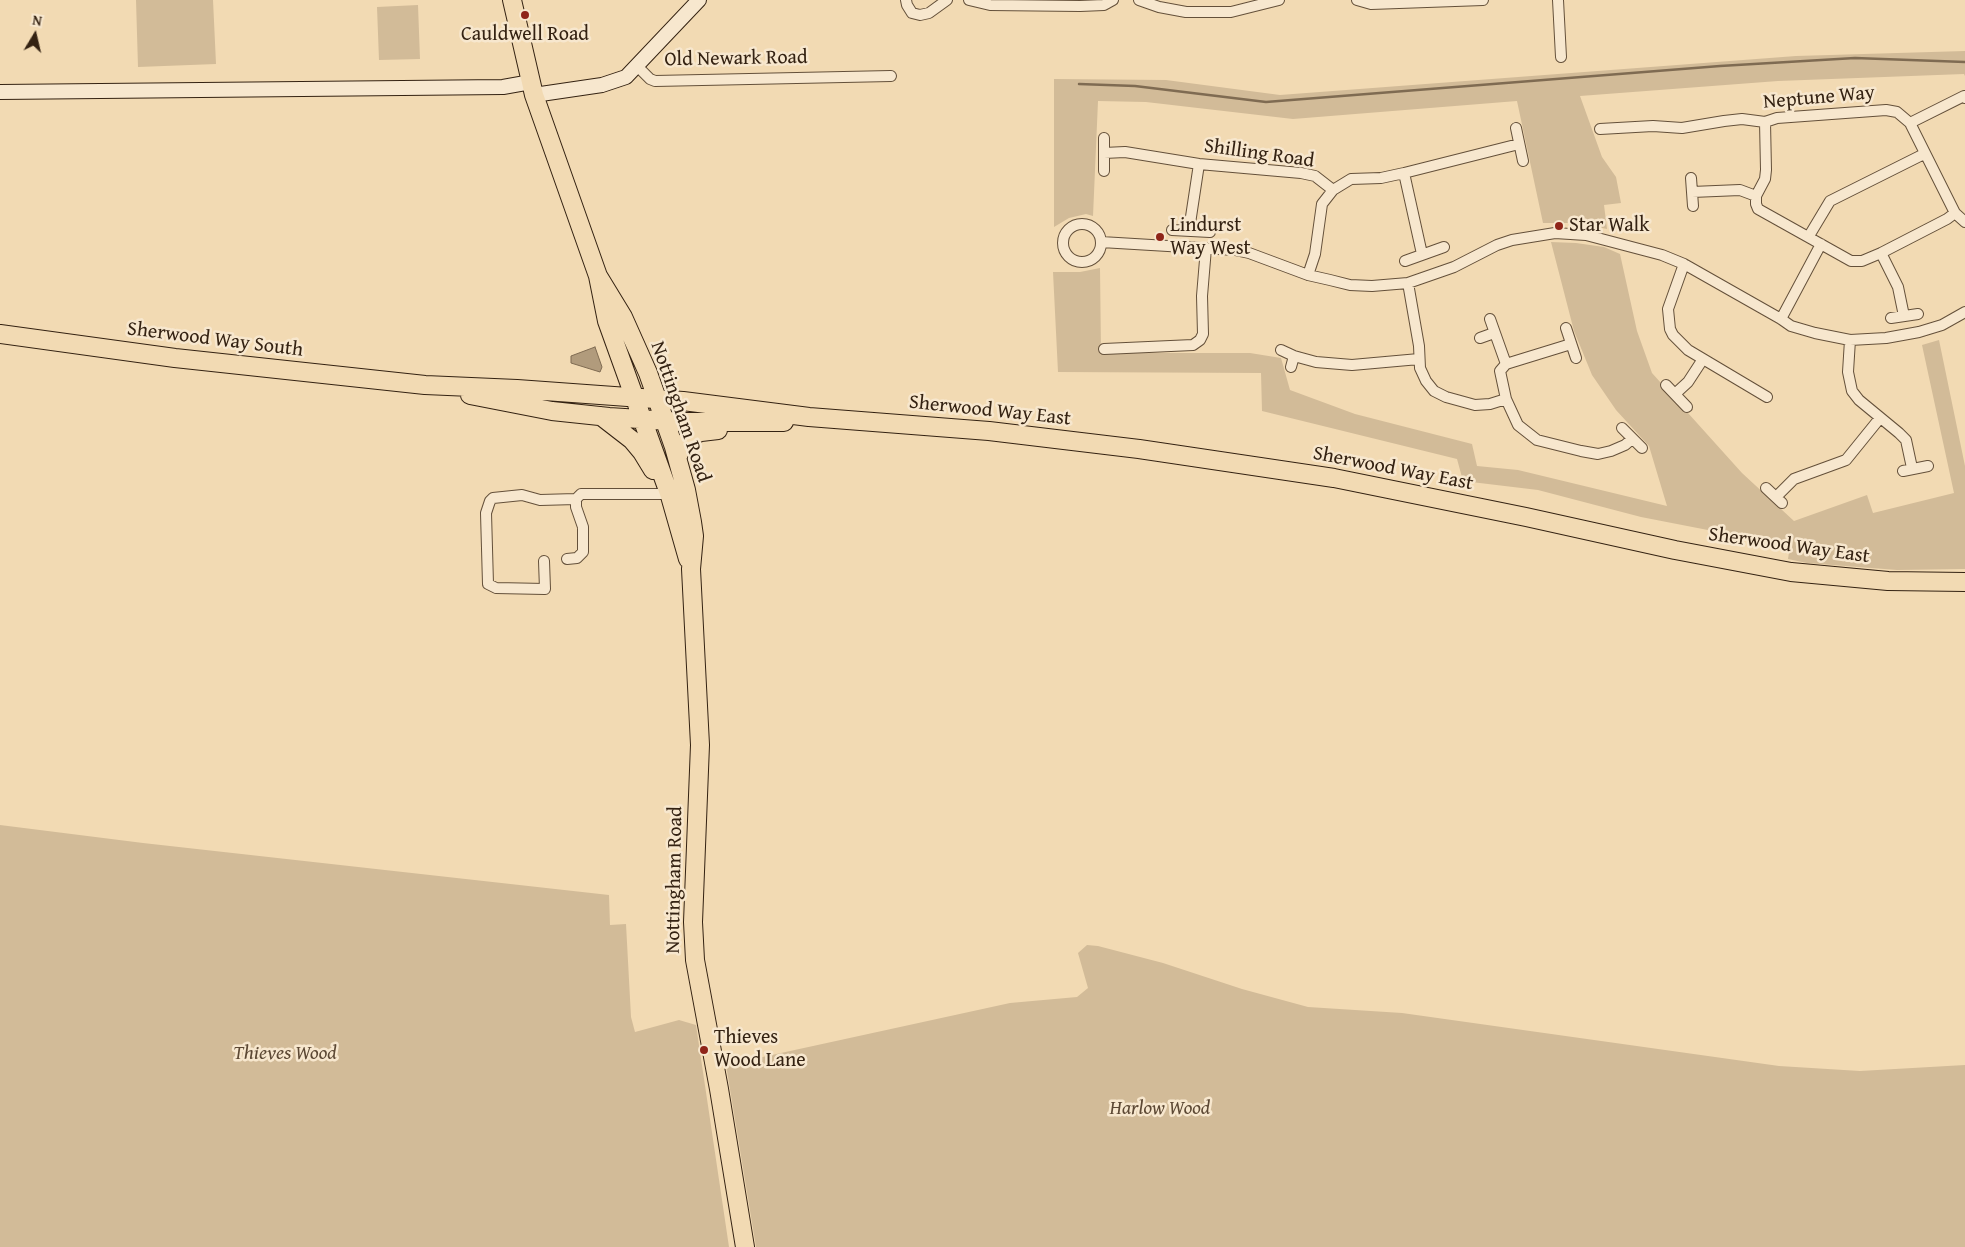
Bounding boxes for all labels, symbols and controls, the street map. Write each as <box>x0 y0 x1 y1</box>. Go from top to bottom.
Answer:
marker: Cauldwell Road <box>519 9 531 21</box>
north arrow <box>10 10 60 60</box>
text: N <box>31 10 44 31</box>
place label: Cauldwell Road <box>461 23 589 47</box>
street label: Old Newark Road <box>664 46 808 72</box>
street label: Neptune Way <box>1762 81 1876 115</box>
street label: Shilling Road <box>1202 134 1316 174</box>
place label: Lindurst Way West <box>1170 214 1251 261</box>
place label: Star Walk <box>1569 214 1649 238</box>
marker: Star Walk <box>1553 220 1565 232</box>
marker: Lindurst Way West <box>1154 231 1166 243</box>
street label: Sherwood Way South <box>126 317 304 363</box>
street label: Nottingham Road <box>645 338 715 486</box>
street label: Sherwood Way East <box>908 391 1072 431</box>
street label: Sherwood Way East <box>1311 442 1475 496</box>
street label: Sherwood Way East <box>1707 523 1871 569</box>
street label: Nottingham Road <box>662 806 688 954</box>
place label: Thieves Wood Lane <box>714 1026 806 1073</box>
park label: Thieves Wood <box>233 1042 337 1066</box>
marker: Thieves Wood Lane <box>698 1044 710 1056</box>
park label: Harlow Wood <box>1110 1097 1210 1121</box>

